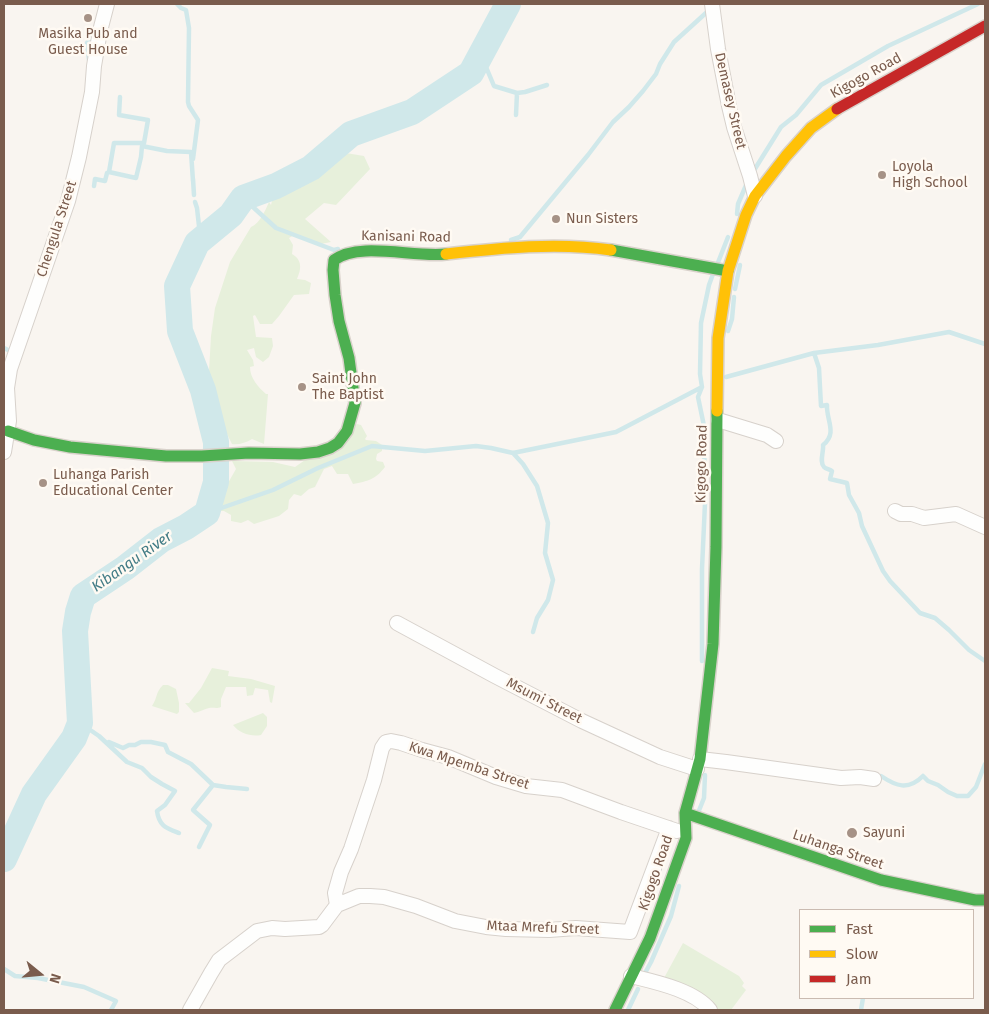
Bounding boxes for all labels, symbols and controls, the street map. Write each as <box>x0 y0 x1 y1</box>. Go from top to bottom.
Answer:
marker: Masika Pub and Guest House <box>82 12 94 24</box>
place label: Masika Pub and Guest House <box>38 26 138 58</box>
street label: Kigogo Road <box>828 50 904 102</box>
street label: Demasey Street <box>711 51 749 151</box>
place label: Loyola High School <box>892 159 968 192</box>
marker: Loyola High School <box>876 169 888 181</box>
street label: Chengula Street <box>34 179 80 279</box>
place label: Nun Sisters <box>566 211 638 227</box>
marker: Nun Sisters <box>550 213 562 225</box>
street label: Kanisani Road <box>361 228 451 246</box>
place label: Saint John The Baptist <box>312 371 384 404</box>
marker: Saint John The Baptist <box>296 381 308 393</box>
street label: Kigogo Road <box>693 425 711 503</box>
place label: Luhanga Parish Educational Center <box>53 467 173 500</box>
marker: Luhanga Parish Educational Center <box>37 477 49 489</box>
water label: Kibangu River <box>88 528 176 596</box>
street label: Msumi Street <box>503 675 585 727</box>
street label: Kwa Mpemba Street <box>407 739 531 793</box>
place label: Sayuni <box>863 825 905 841</box>
marker: Sayuni <box>845 826 859 840</box>
street label: Luhanga Street <box>790 827 886 873</box>
street label: Kigogo Road <box>635 833 677 913</box>
legend <box>799 909 974 999</box>
street label: Mtaa Mrefu Street <box>486 918 600 938</box>
text: Fast <box>846 920 873 938</box>
text: Slow <box>846 945 878 963</box>
north arrow <box>15 949 65 999</box>
text: Jam <box>846 970 872 988</box>
text: N <box>45 972 64 985</box>

